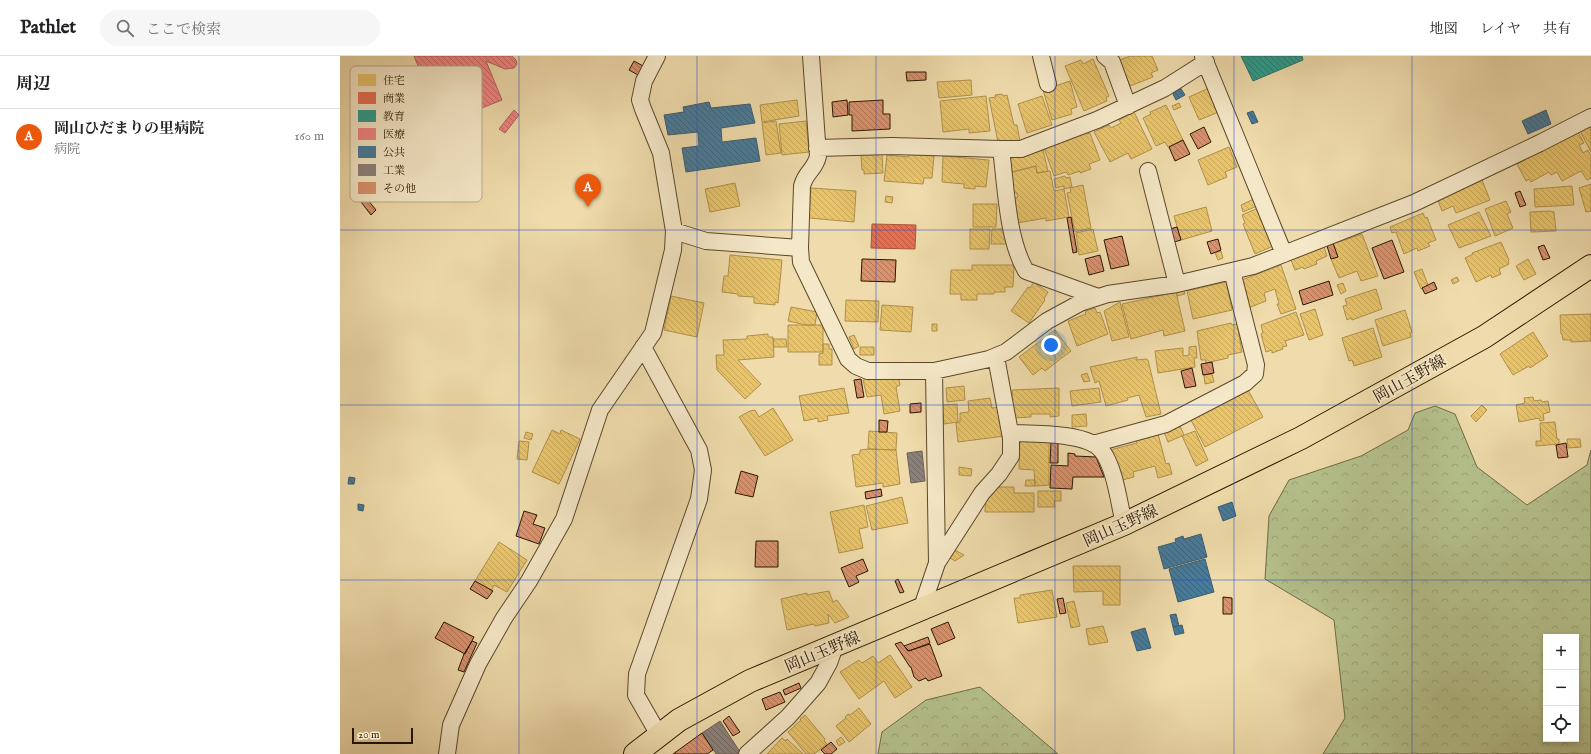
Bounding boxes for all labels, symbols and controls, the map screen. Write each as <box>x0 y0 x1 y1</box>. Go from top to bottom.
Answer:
search box <box>100 10 380 46</box>
text: Pathlet <box>20 16 76 40</box>
icon: search <box>114 17 136 39</box>
text: ここで検索 <box>146 20 221 39</box>
text: 地図 <box>1430 20 1458 38</box>
text: レイヤ <box>1480 20 1521 38</box>
text: 共有 <box>1543 20 1571 38</box>
legend <box>350 66 482 202</box>
text: 周辺 <box>16 74 50 95</box>
text: 住宅 <box>383 74 405 88</box>
text: 商業 <box>383 92 405 106</box>
text: 教育 <box>383 110 405 124</box>
text: 岡山ひだまりの里病院 <box>54 119 204 138</box>
text: A <box>25 128 33 145</box>
text: 160 m <box>294 128 324 145</box>
text: 医療 <box>383 128 405 142</box>
text: 病院 <box>54 141 80 158</box>
text: 公共 <box>383 146 405 160</box>
text: 工業 <box>383 164 405 178</box>
pin: A <box>575 174 601 207</box>
text: その他 <box>383 182 416 196</box>
your location <box>1041 335 1061 355</box>
street label: 岡山玉野線 <box>1370 352 1450 408</box>
street label: 岡山玉野線 <box>1080 501 1161 552</box>
street label: 岡山玉野線 <box>782 628 864 678</box>
map controls <box>1543 634 1579 742</box>
button: + <box>1543 634 1579 670</box>
button: − <box>1543 670 1579 706</box>
button: locate <box>1543 706 1579 742</box>
scale bar <box>352 726 413 745</box>
text: 20 m <box>358 728 379 742</box>

